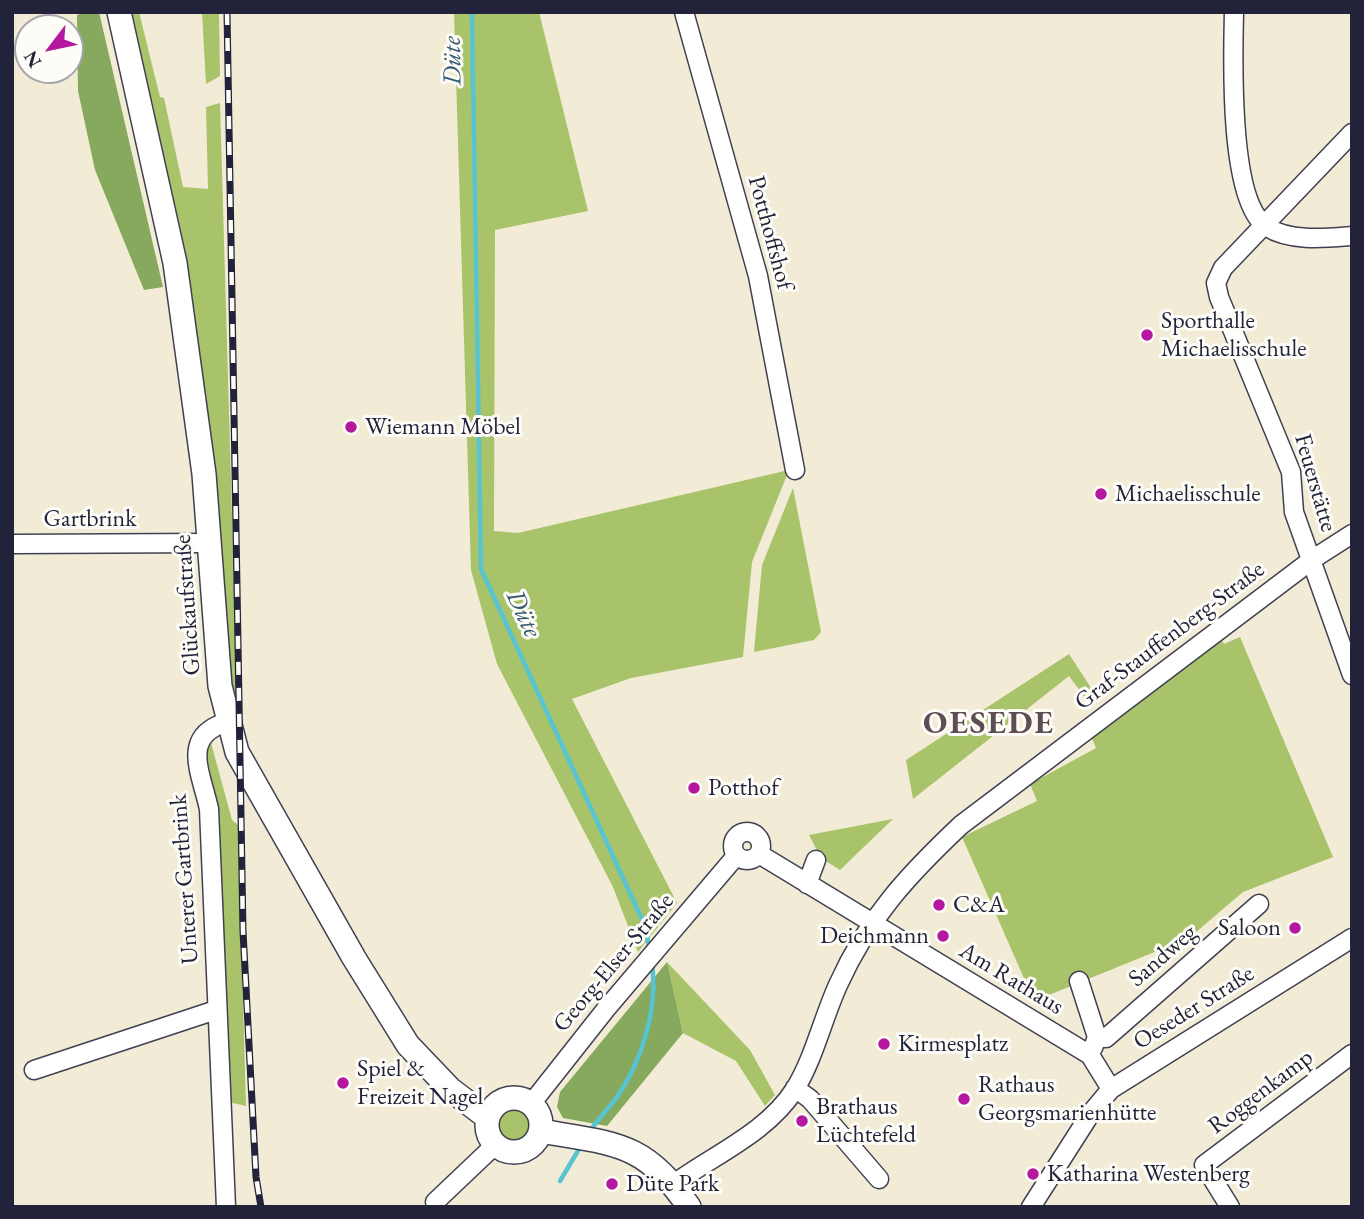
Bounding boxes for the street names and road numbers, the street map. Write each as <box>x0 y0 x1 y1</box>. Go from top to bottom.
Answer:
street label: Potthoffshof <box>741 173 799 293</box>
street label: Feuerstätte <box>1287 431 1343 535</box>
street label: Gartbrink <box>44 505 136 533</box>
street label: Glückaufstraße <box>169 534 207 676</box>
street label: Graf-Stauffenberg-Straße <box>1070 555 1270 717</box>
street label: Unterer Gartbrink <box>165 793 205 965</box>
street label: Georg-Elser-Straße <box>548 888 680 1038</box>
street label: Sandweg <box>1123 918 1203 994</box>
street label: Am Rathaus <box>954 937 1068 1021</box>
street label: Oeseder Straße <box>1128 960 1260 1056</box>
street label: Roggenkamp <box>1203 1043 1319 1141</box>

